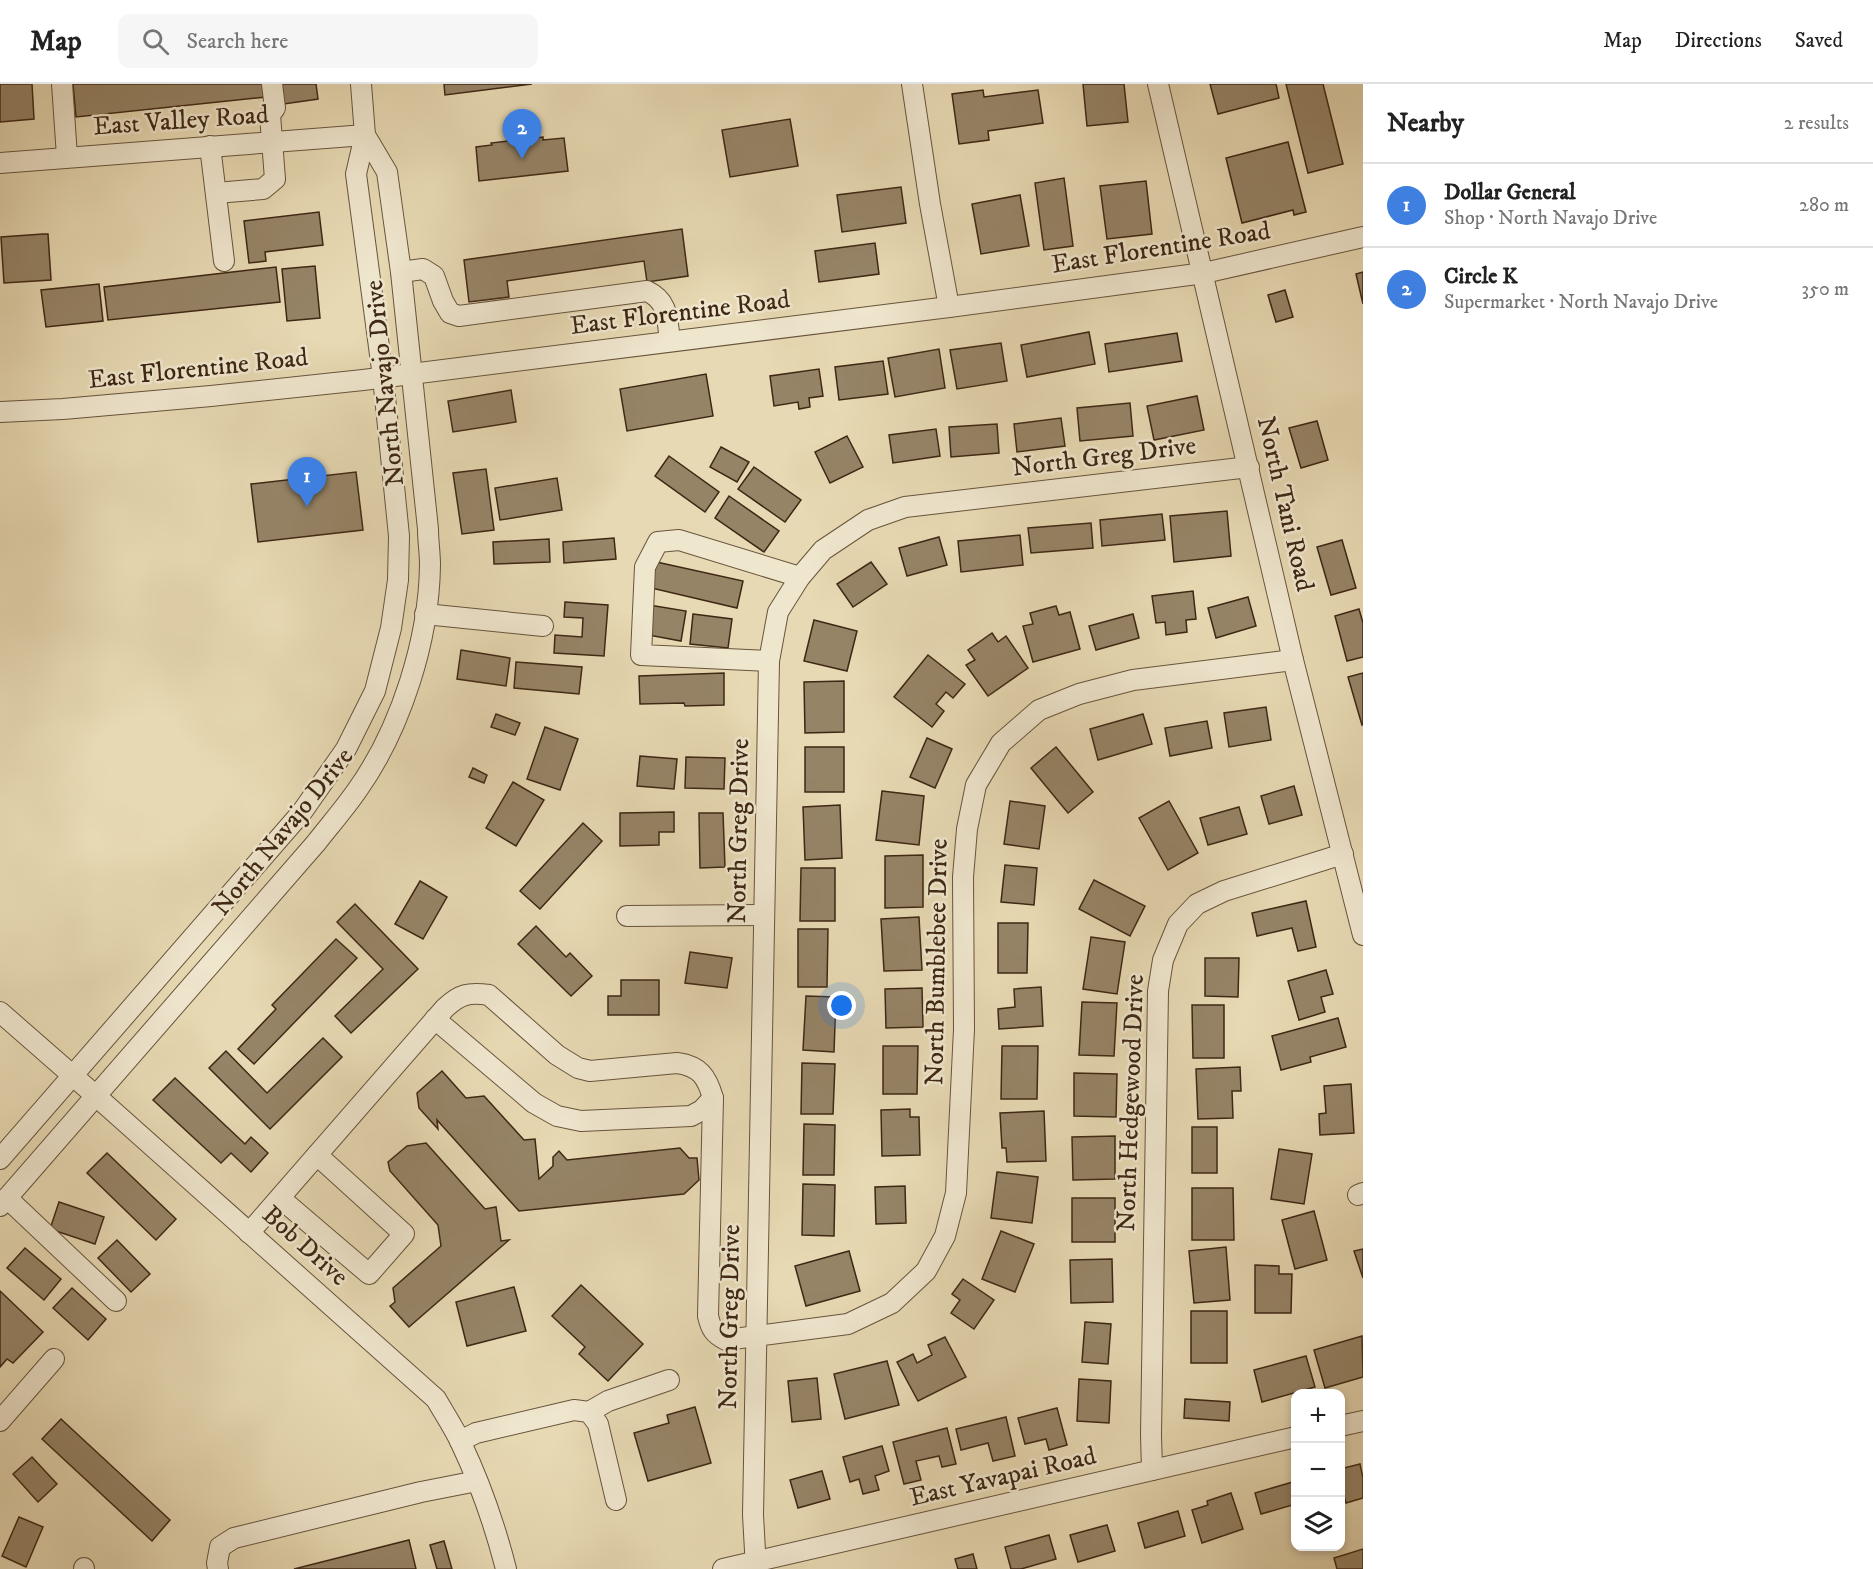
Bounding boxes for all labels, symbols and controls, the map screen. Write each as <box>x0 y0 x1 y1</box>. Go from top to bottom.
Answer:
search box <box>118 14 538 68</box>
text: Map <box>30 24 82 59</box>
icon: search <box>139 25 172 58</box>
text: Search here <box>187 28 288 55</box>
text: Map <box>1603 28 1642 54</box>
text: Directions <box>1675 28 1762 54</box>
text: Saved <box>1795 28 1843 54</box>
street label: East Valley Road <box>92 98 270 144</box>
text: Nearby <box>1387 107 1464 140</box>
pin: 2 <box>502 110 542 159</box>
text: 2 results <box>1784 111 1849 136</box>
text: Dollar General <box>1444 179 1576 206</box>
text: 1 <box>1403 193 1410 218</box>
text: 280 m <box>1799 193 1849 218</box>
text: Shop · North Navajo Drive <box>1444 206 1657 231</box>
street label: East Florentine Road <box>1049 214 1273 282</box>
text: Circle K <box>1444 263 1518 290</box>
text: 2 <box>1402 277 1411 302</box>
text: 350 m <box>1802 277 1849 302</box>
street label: North Navajo Drive <box>358 278 412 488</box>
street label: East Florentine Road <box>568 283 792 343</box>
text: Supermarket · North Navajo Drive <box>1444 290 1718 315</box>
street label: East Florentine Road <box>86 341 310 397</box>
street label: North Tani Road <box>1249 413 1321 595</box>
street label: North Greg Drive <box>1010 429 1198 485</box>
pin: 1 <box>288 458 326 507</box>
street label: North Greg Drive <box>721 738 757 924</box>
street label: North Navajo Drive <box>205 741 361 923</box>
street label: North Bumblebee Drive <box>918 838 956 1086</box>
street label: North Hedgewood Drive <box>1110 974 1152 1232</box>
your location <box>827 991 856 1020</box>
street label: Bob Drive <box>255 1199 355 1293</box>
street label: North Greg Drive <box>712 1224 748 1410</box>
map controls <box>1291 1389 1345 1551</box>
button: + <box>1291 1389 1345 1443</box>
street label: East Yavapai Road <box>906 1439 1100 1515</box>
button: − <box>1291 1443 1345 1497</box>
button: layers <box>1291 1497 1345 1551</box>

